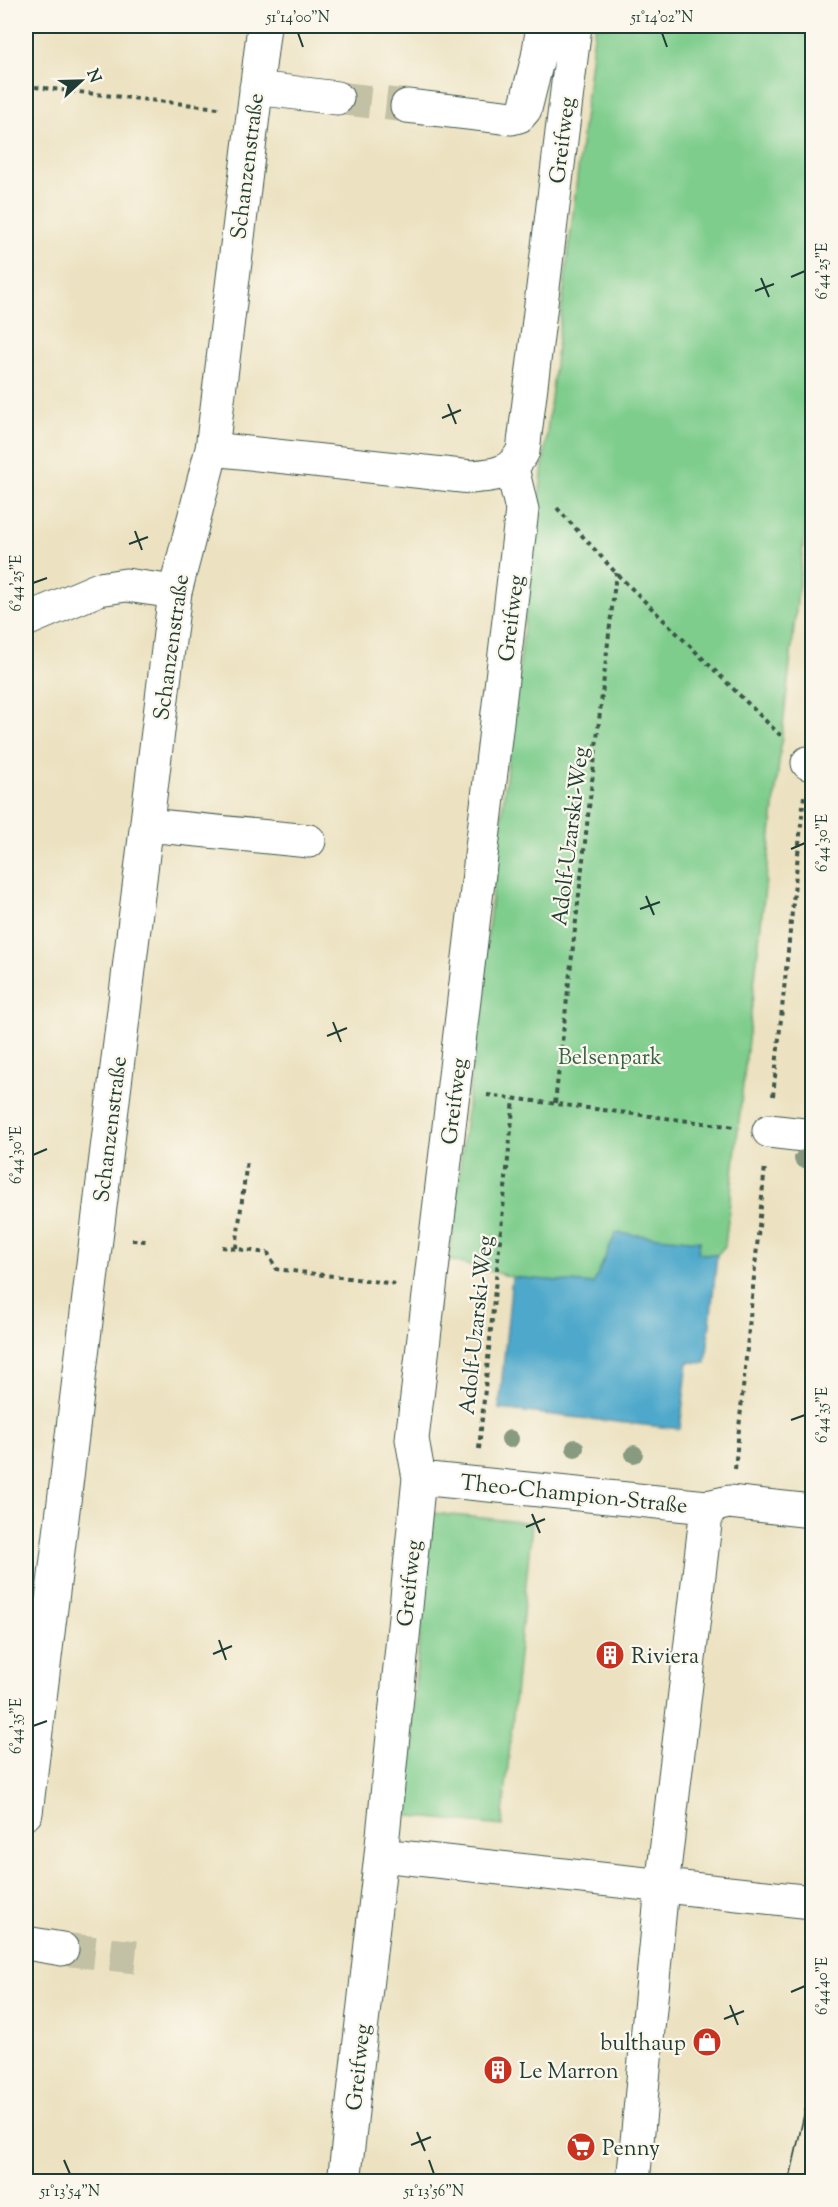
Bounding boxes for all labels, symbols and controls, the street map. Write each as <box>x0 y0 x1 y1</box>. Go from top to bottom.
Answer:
text: 51°14'00"N <box>265 8 330 29</box>
text: 51°14'02"N <box>630 8 693 29</box>
north arrow <box>51 51 111 111</box>
text: N <box>80 66 106 87</box>
street label: Schanzenstraße <box>224 91 274 241</box>
street label: Greifweg <box>543 95 585 186</box>
text: 6°44'25"E <box>813 243 834 299</box>
text: 6°44'25"E <box>7 555 28 611</box>
street label: Schanzenstraße <box>147 572 199 722</box>
street label: Greifweg <box>492 573 534 664</box>
street label: Adolf-Uzarski-Weg <box>545 745 599 928</box>
text: 6°44'30"E <box>813 814 834 872</box>
park label: Belsenpark <box>558 1043 662 1075</box>
street label: Schanzenstraße <box>87 1054 137 1204</box>
street label: Greifweg <box>435 1056 477 1147</box>
text: 6°44'30"E <box>7 1126 28 1184</box>
street label: Adolf-Uzarski-Weg <box>453 1234 503 1417</box>
text: 6°44'35"E <box>813 1387 834 1443</box>
street label: Theo-Champion-Straße <box>459 1468 689 1524</box>
street label: Greifweg <box>391 1538 431 1628</box>
building icon: Riviera <box>594 1639 626 1671</box>
place label: Riviera <box>631 1642 699 1674</box>
text: 6°44'35"E <box>7 1698 28 1754</box>
text: 6°44'40"E <box>813 1957 834 2015</box>
street label: Greifweg <box>340 2022 380 2112</box>
shop icon: bulthaup <box>691 2026 723 2058</box>
place label: bulthaup <box>600 2029 686 2061</box>
building icon: Le Marron <box>482 2054 514 2086</box>
place label: Le Marron <box>519 2057 619 2089</box>
supermarket icon: Penny <box>565 2131 597 2163</box>
place label: Penny <box>602 2134 660 2166</box>
text: 51°13'54"N <box>39 2182 100 2203</box>
text: 51°13'56"N <box>403 2182 464 2203</box>

